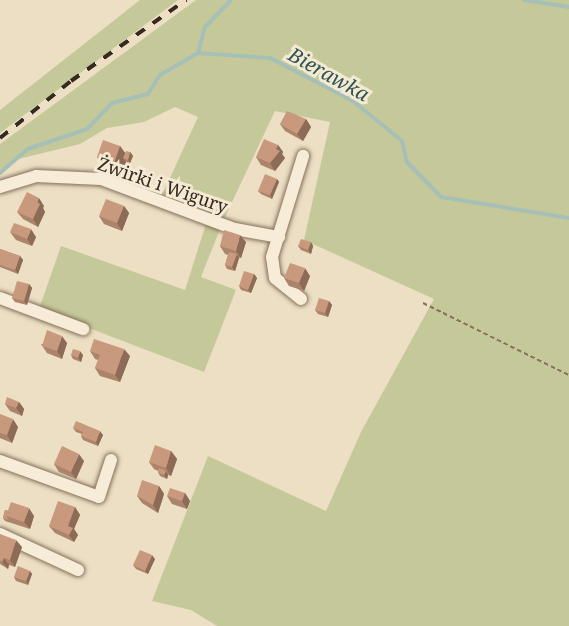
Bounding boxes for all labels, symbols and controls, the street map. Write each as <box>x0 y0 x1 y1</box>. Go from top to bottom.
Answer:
water label: Bierawka <box>284 42 374 106</box>
street label: Żwirki i Wigury <box>95 153 231 217</box>

